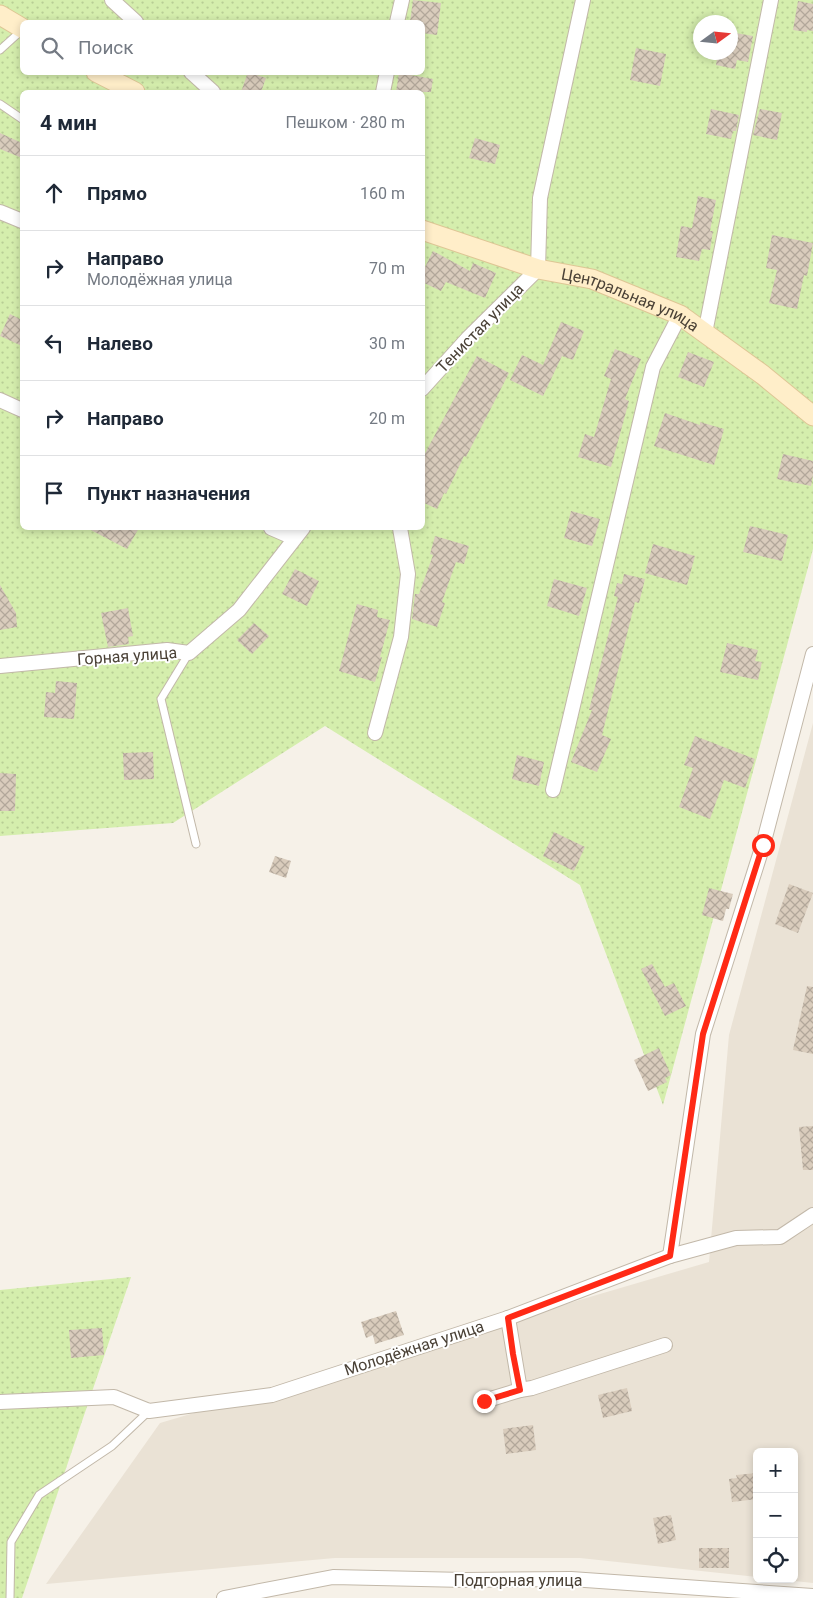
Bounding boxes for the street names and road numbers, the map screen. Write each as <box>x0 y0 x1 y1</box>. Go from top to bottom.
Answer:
street label: Центральная улица <box>560 264 703 335</box>
street label: Тенистая улица <box>433 279 527 377</box>
street label: Горная улица <box>76 643 178 669</box>
street label: Молодёжная улица <box>342 1316 486 1380</box>
street label: Подгорная улица <box>454 1571 582 1590</box>

